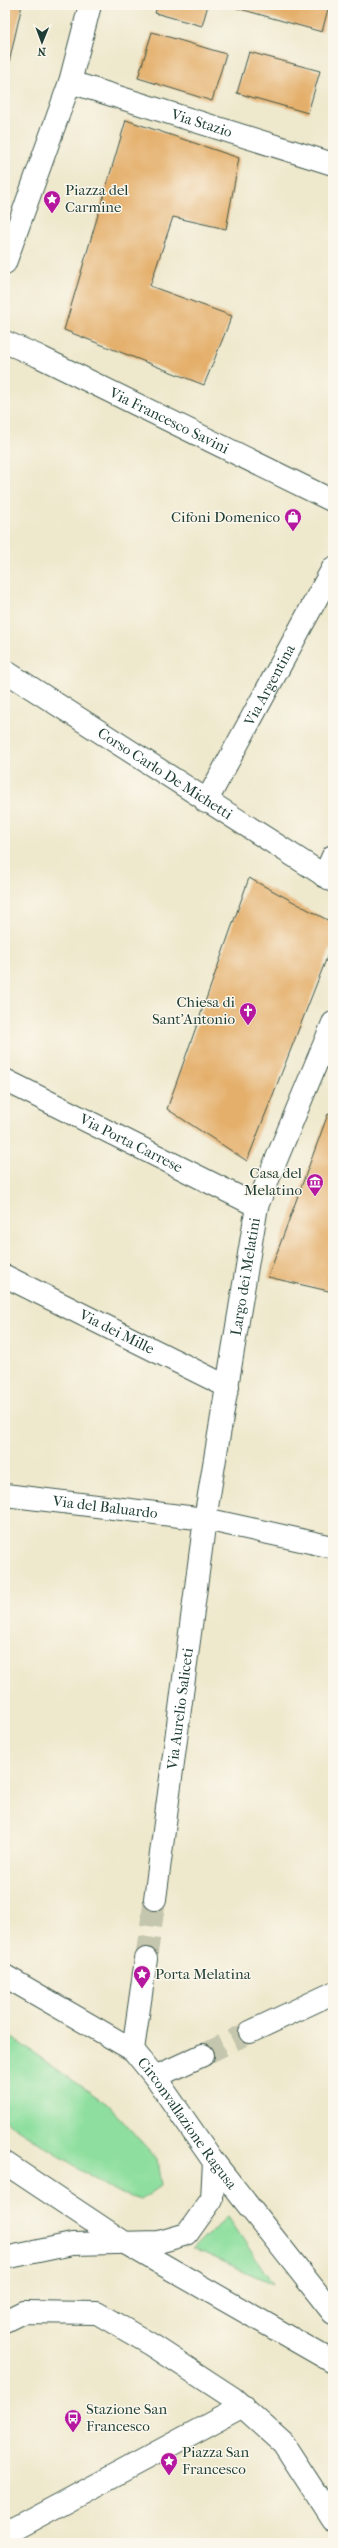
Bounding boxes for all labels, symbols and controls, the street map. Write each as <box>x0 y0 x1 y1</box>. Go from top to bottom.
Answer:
north arrow <box>22 22 62 62</box>
text: N <box>37 45 46 58</box>
street label: Via Stazio <box>168 105 235 141</box>
place label: Piazza del Carmine <box>65 181 129 216</box>
place icon: Piazza del Carmine <box>42 189 62 214</box>
street label: Via Francesco Savini <box>106 383 232 458</box>
shop icon: Cifoni Domenico <box>283 507 303 532</box>
place label: Cifoni Domenico <box>171 508 280 526</box>
street label: Via Argentina <box>240 640 299 730</box>
street label: Corso Carlo De Michetti <box>94 724 236 823</box>
place label: Chiesa di Sant'Antonio <box>152 993 236 1028</box>
church icon: Chiesa di Sant'Antonio <box>238 1001 258 1026</box>
street label: Via Porta Carrese <box>76 1109 186 1177</box>
place label: Casa del Melatino <box>244 1164 302 1199</box>
museum icon: Casa del Melatino <box>305 1172 325 1197</box>
street label: Largo dei Melatini <box>227 1216 264 1337</box>
street label: Via dei Mille <box>76 1305 158 1358</box>
street label: Via del Baluardo <box>51 1492 159 1522</box>
street label: Via Aurelio Saliceti <box>163 1646 197 1771</box>
place icon: Porta Melatina <box>132 1964 152 1989</box>
place label: Porta Melatina <box>155 1965 252 1983</box>
street label: Circonvallazione Ragusa <box>134 2054 241 2193</box>
place label: Stazione San Francesco <box>86 2400 167 2435</box>
bus stop icon: Stazione San Francesco <box>63 2408 83 2433</box>
place label: Piazza San Francesco <box>182 2443 250 2478</box>
place icon: Piazza San Francesco <box>159 2451 179 2476</box>

